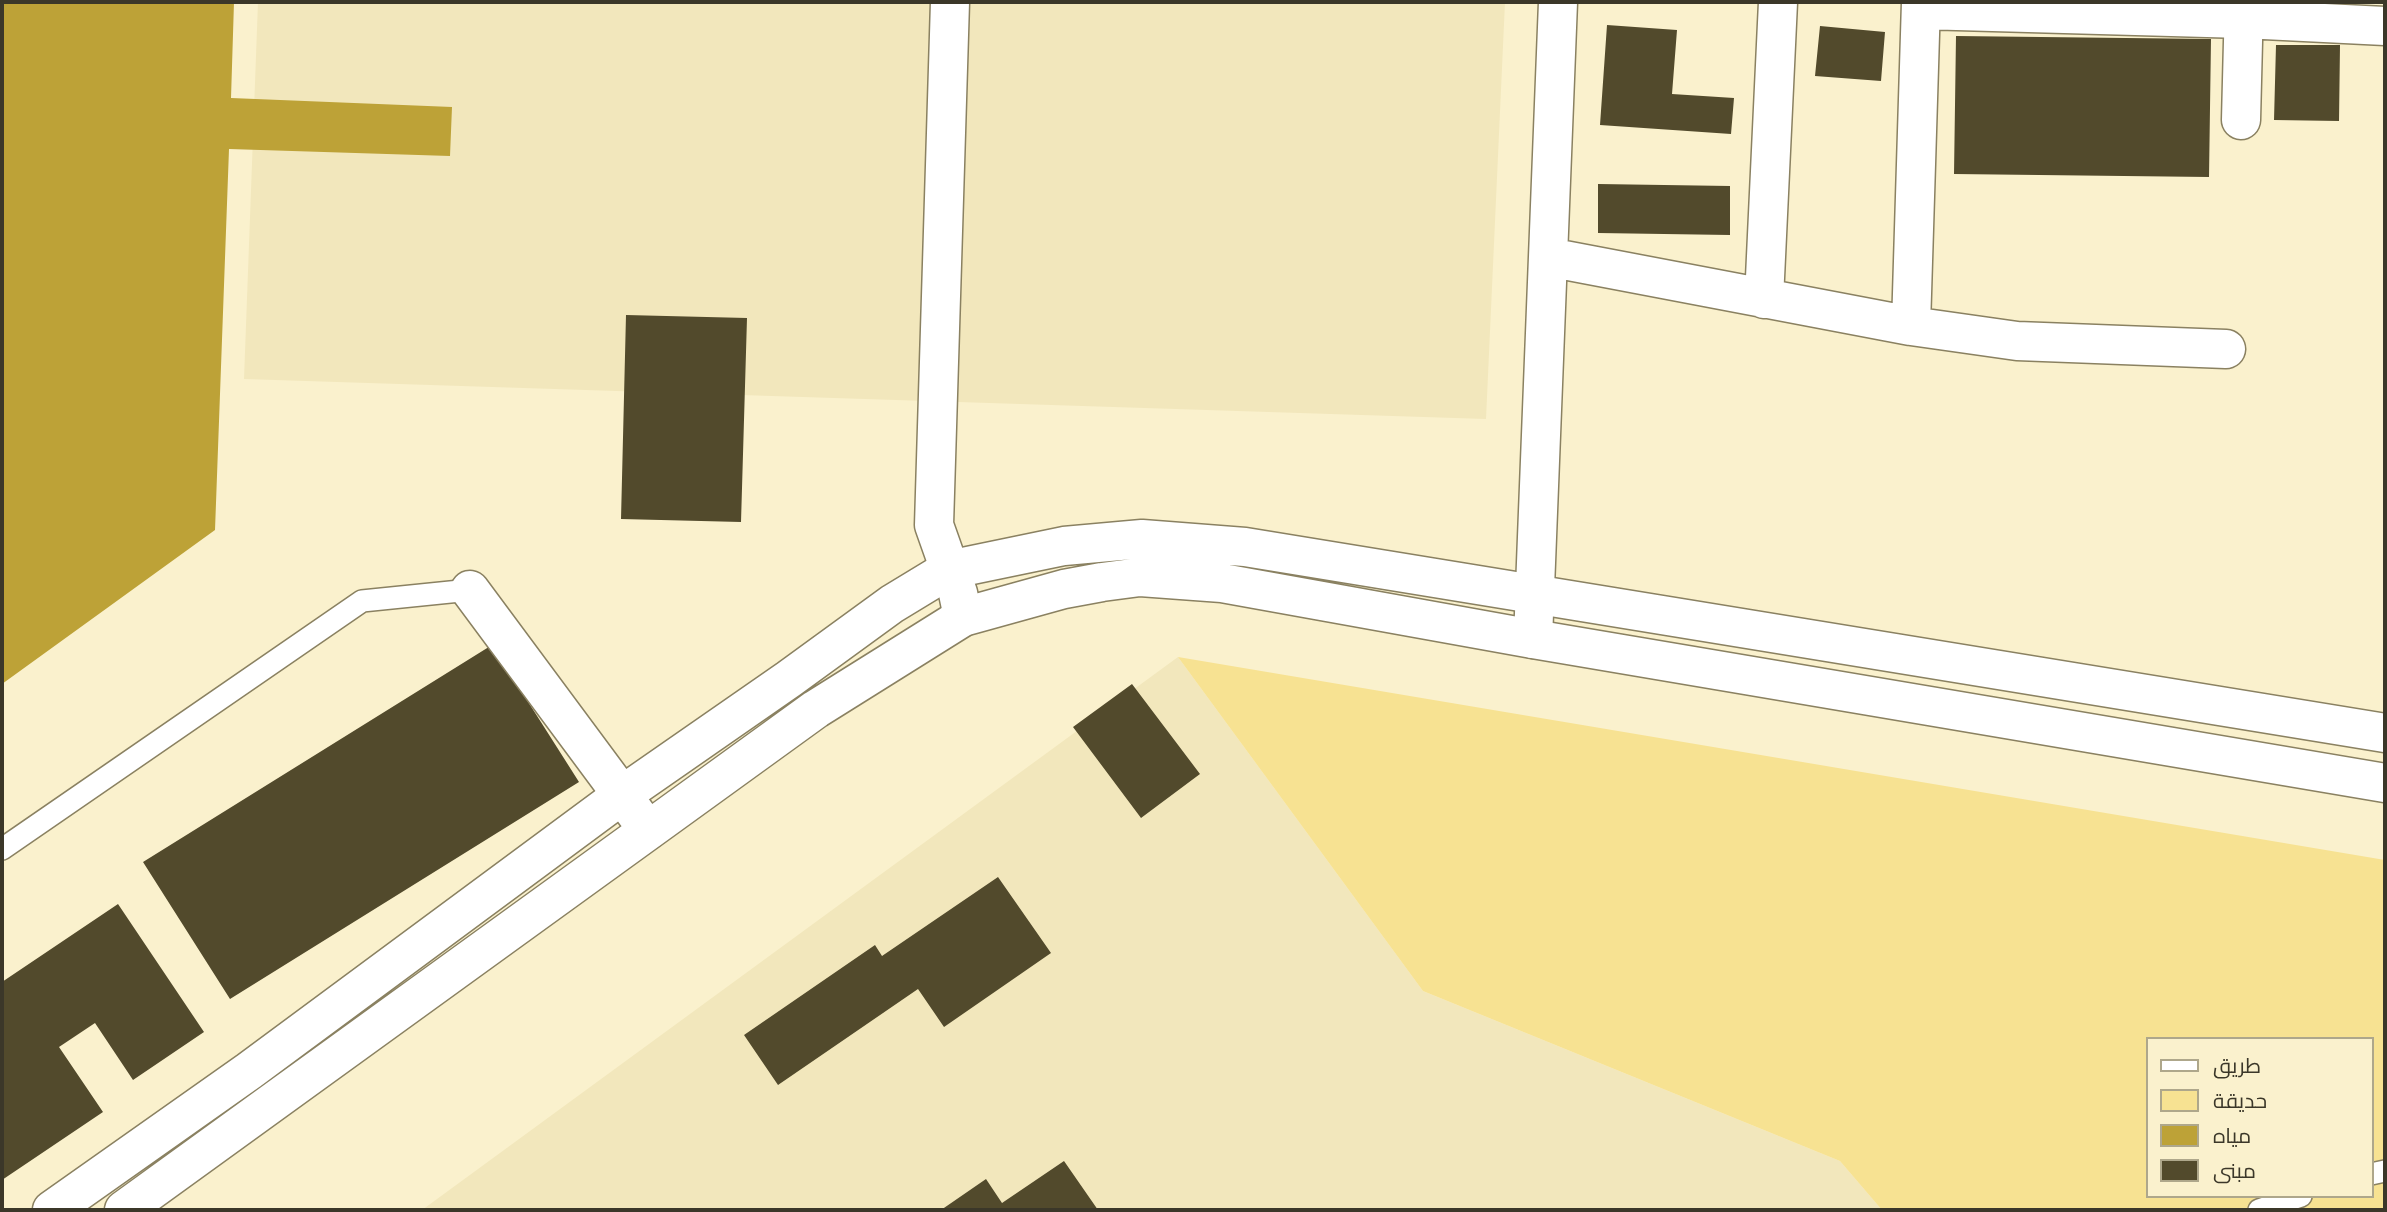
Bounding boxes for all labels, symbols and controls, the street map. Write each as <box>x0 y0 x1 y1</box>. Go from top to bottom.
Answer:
legend <box>2146 1037 2373 1198</box>
text: طريق <box>2213 1052 2261 1080</box>
text: حديقة <box>2213 1087 2267 1115</box>
text: مياه <box>2213 1122 2251 1150</box>
text: مبنى <box>2213 1157 2256 1185</box>

